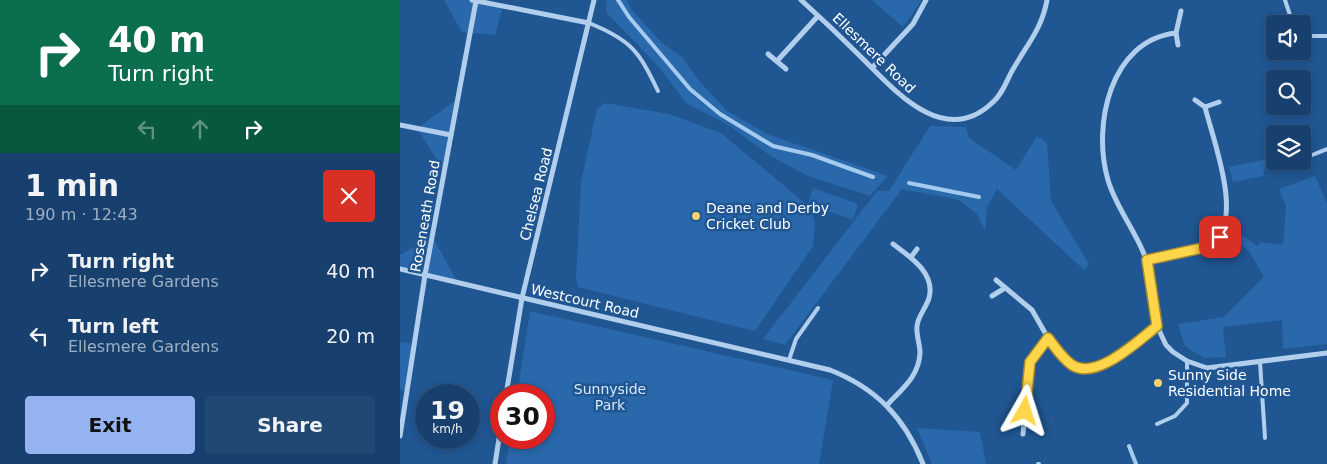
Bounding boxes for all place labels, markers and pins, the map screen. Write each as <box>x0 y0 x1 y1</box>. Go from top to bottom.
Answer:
place label: Deane and Derby Cricket Club <box>706 200 829 232</box>
marker: Deane and Derby Cricket Club <box>690 210 702 222</box>
pin <box>1199 216 1241 258</box>
place label: Sunny Side Residential Home <box>1168 367 1291 399</box>
marker: Sunny Side Residential Home <box>1152 377 1164 389</box>

